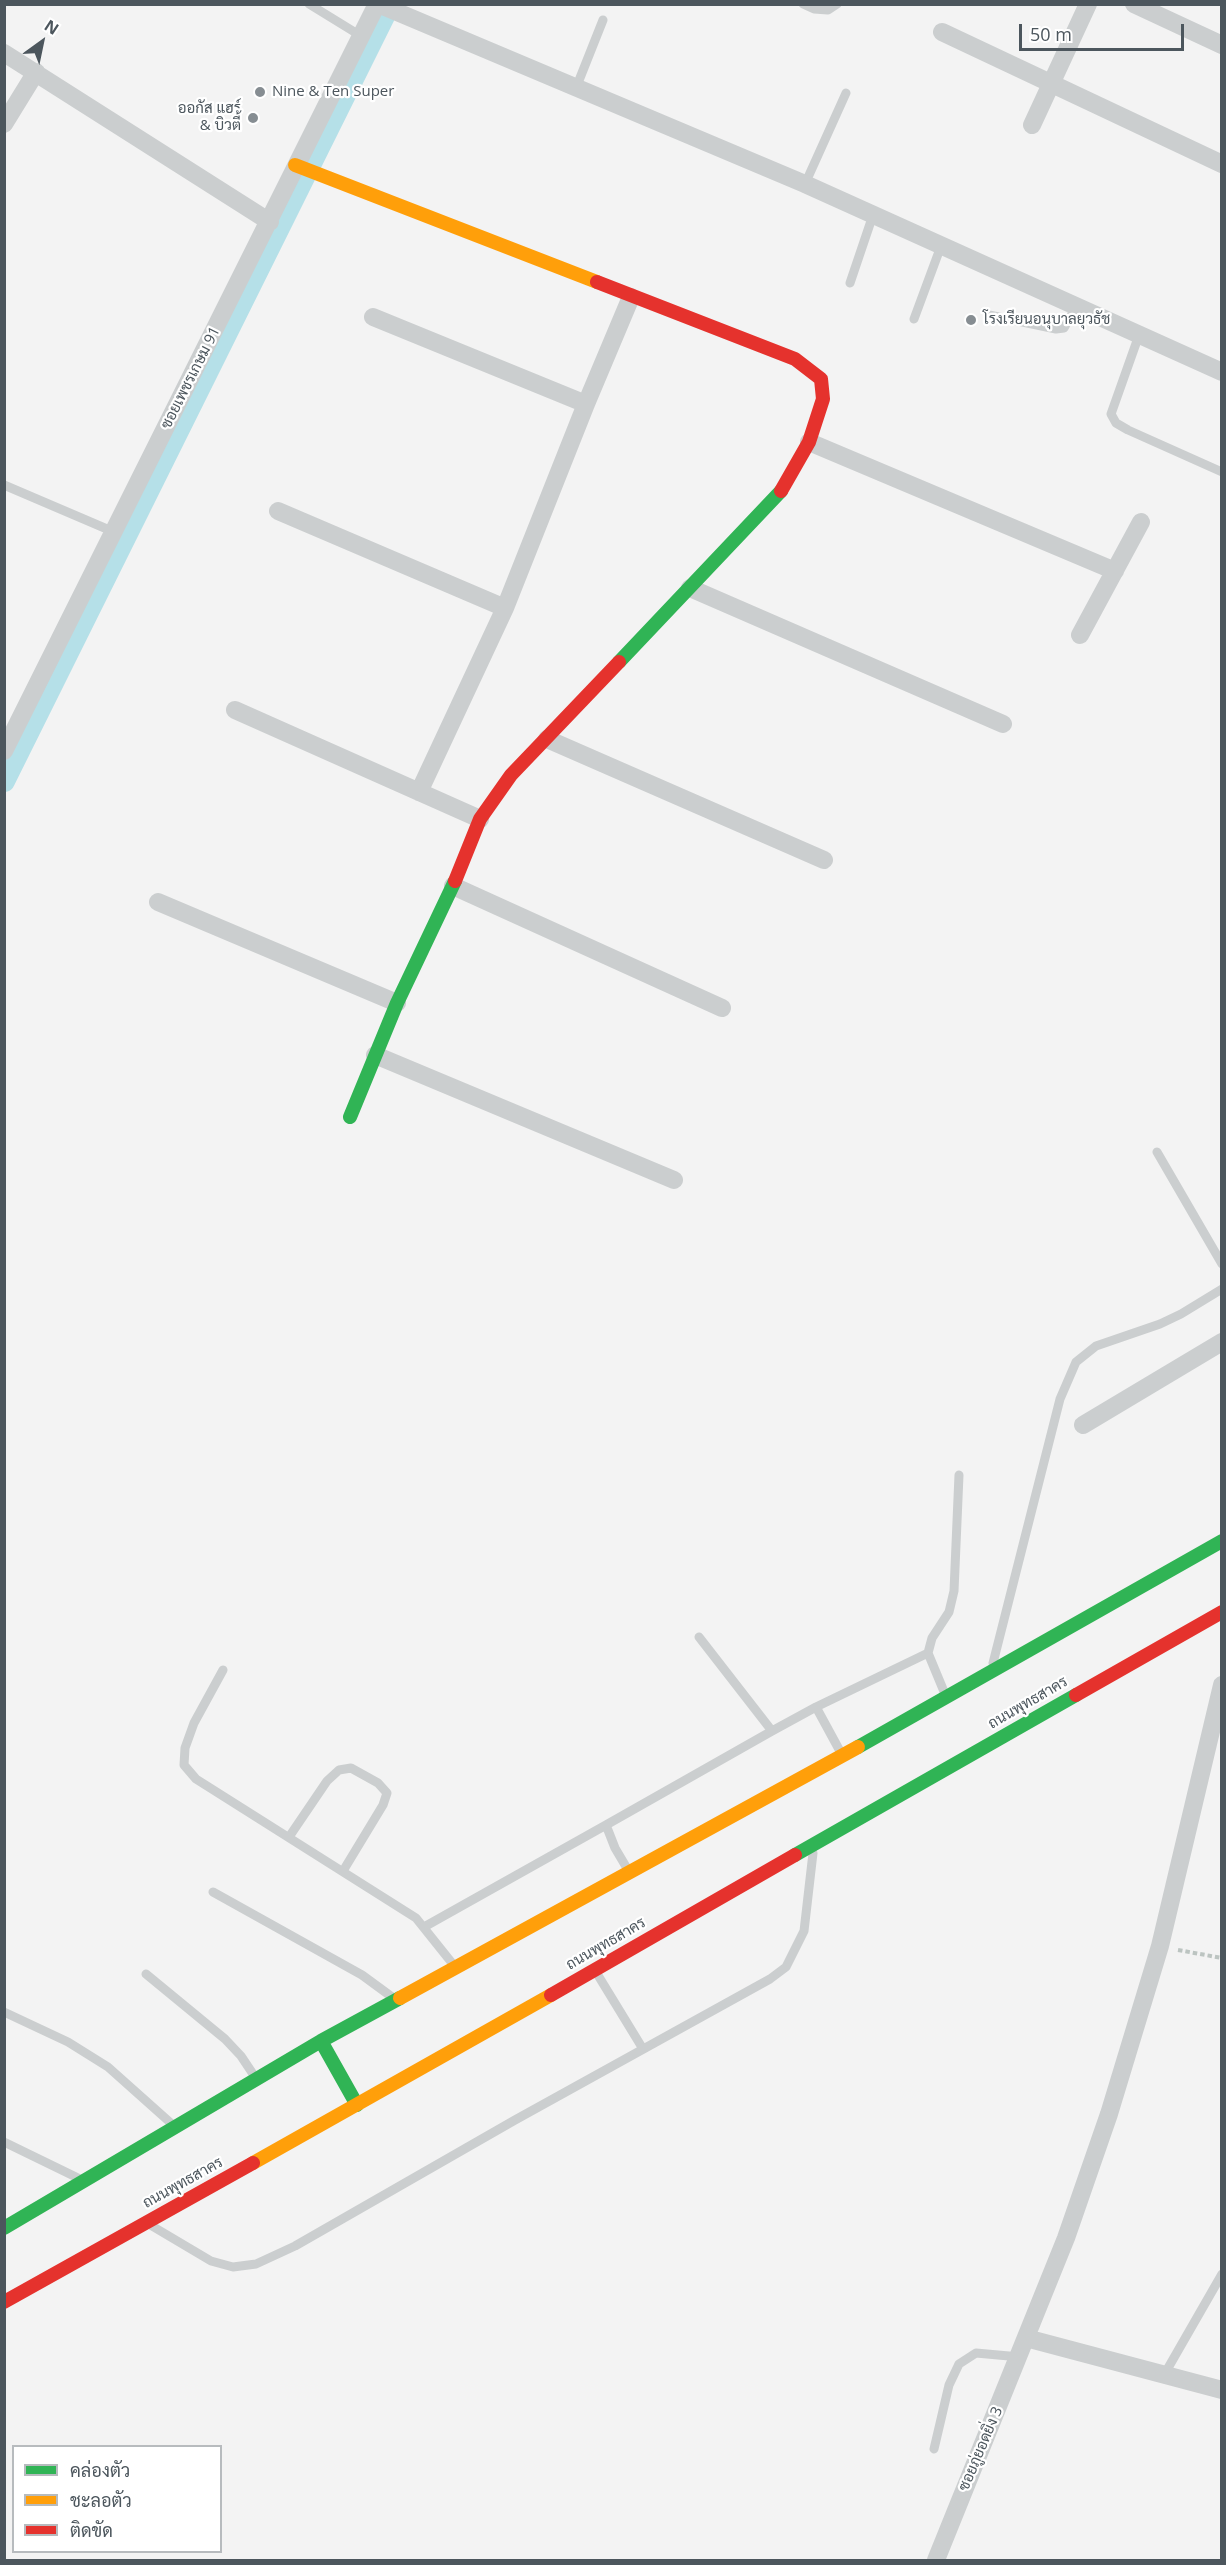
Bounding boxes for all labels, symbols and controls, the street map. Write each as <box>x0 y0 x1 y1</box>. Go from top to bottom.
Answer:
north arrow <box>12 12 72 72</box>
scale bar <box>1022 12 1187 50</box>
text: N <box>40 14 63 40</box>
text: 50 m <box>1030 22 1072 46</box>
place label: Nine & Ten Super <box>272 83 394 101</box>
marker: Nine & Ten Super <box>253 85 267 99</box>
place label: ออกัส แฮร์ & บิวตี้ <box>178 100 241 135</box>
marker: ออกัส แฮร์ & บิวตี้ <box>246 111 260 125</box>
place label: โรงเรียนอนุบาลยุวธัช <box>983 311 1110 329</box>
marker: โรงเรียนอนุบาลยุวธัช <box>964 313 978 327</box>
street label: ซอยเพชรเกษม 91 <box>158 324 224 432</box>
street label: ถนนพุทธสาคร <box>985 1673 1071 1733</box>
street label: ถนนพุทธสาคร <box>563 1914 649 1974</box>
street label: ถนนพุทธสาคร <box>140 2154 226 2212</box>
street label: ซอยภู่ยอดยิ่ง 3 <box>955 2404 1007 2494</box>
legend <box>12 2445 222 2553</box>
text: คล่องตัว <box>70 2458 130 2482</box>
text: ชะลอตัว <box>70 2488 132 2512</box>
text: ติดขัด <box>70 2518 113 2542</box>

